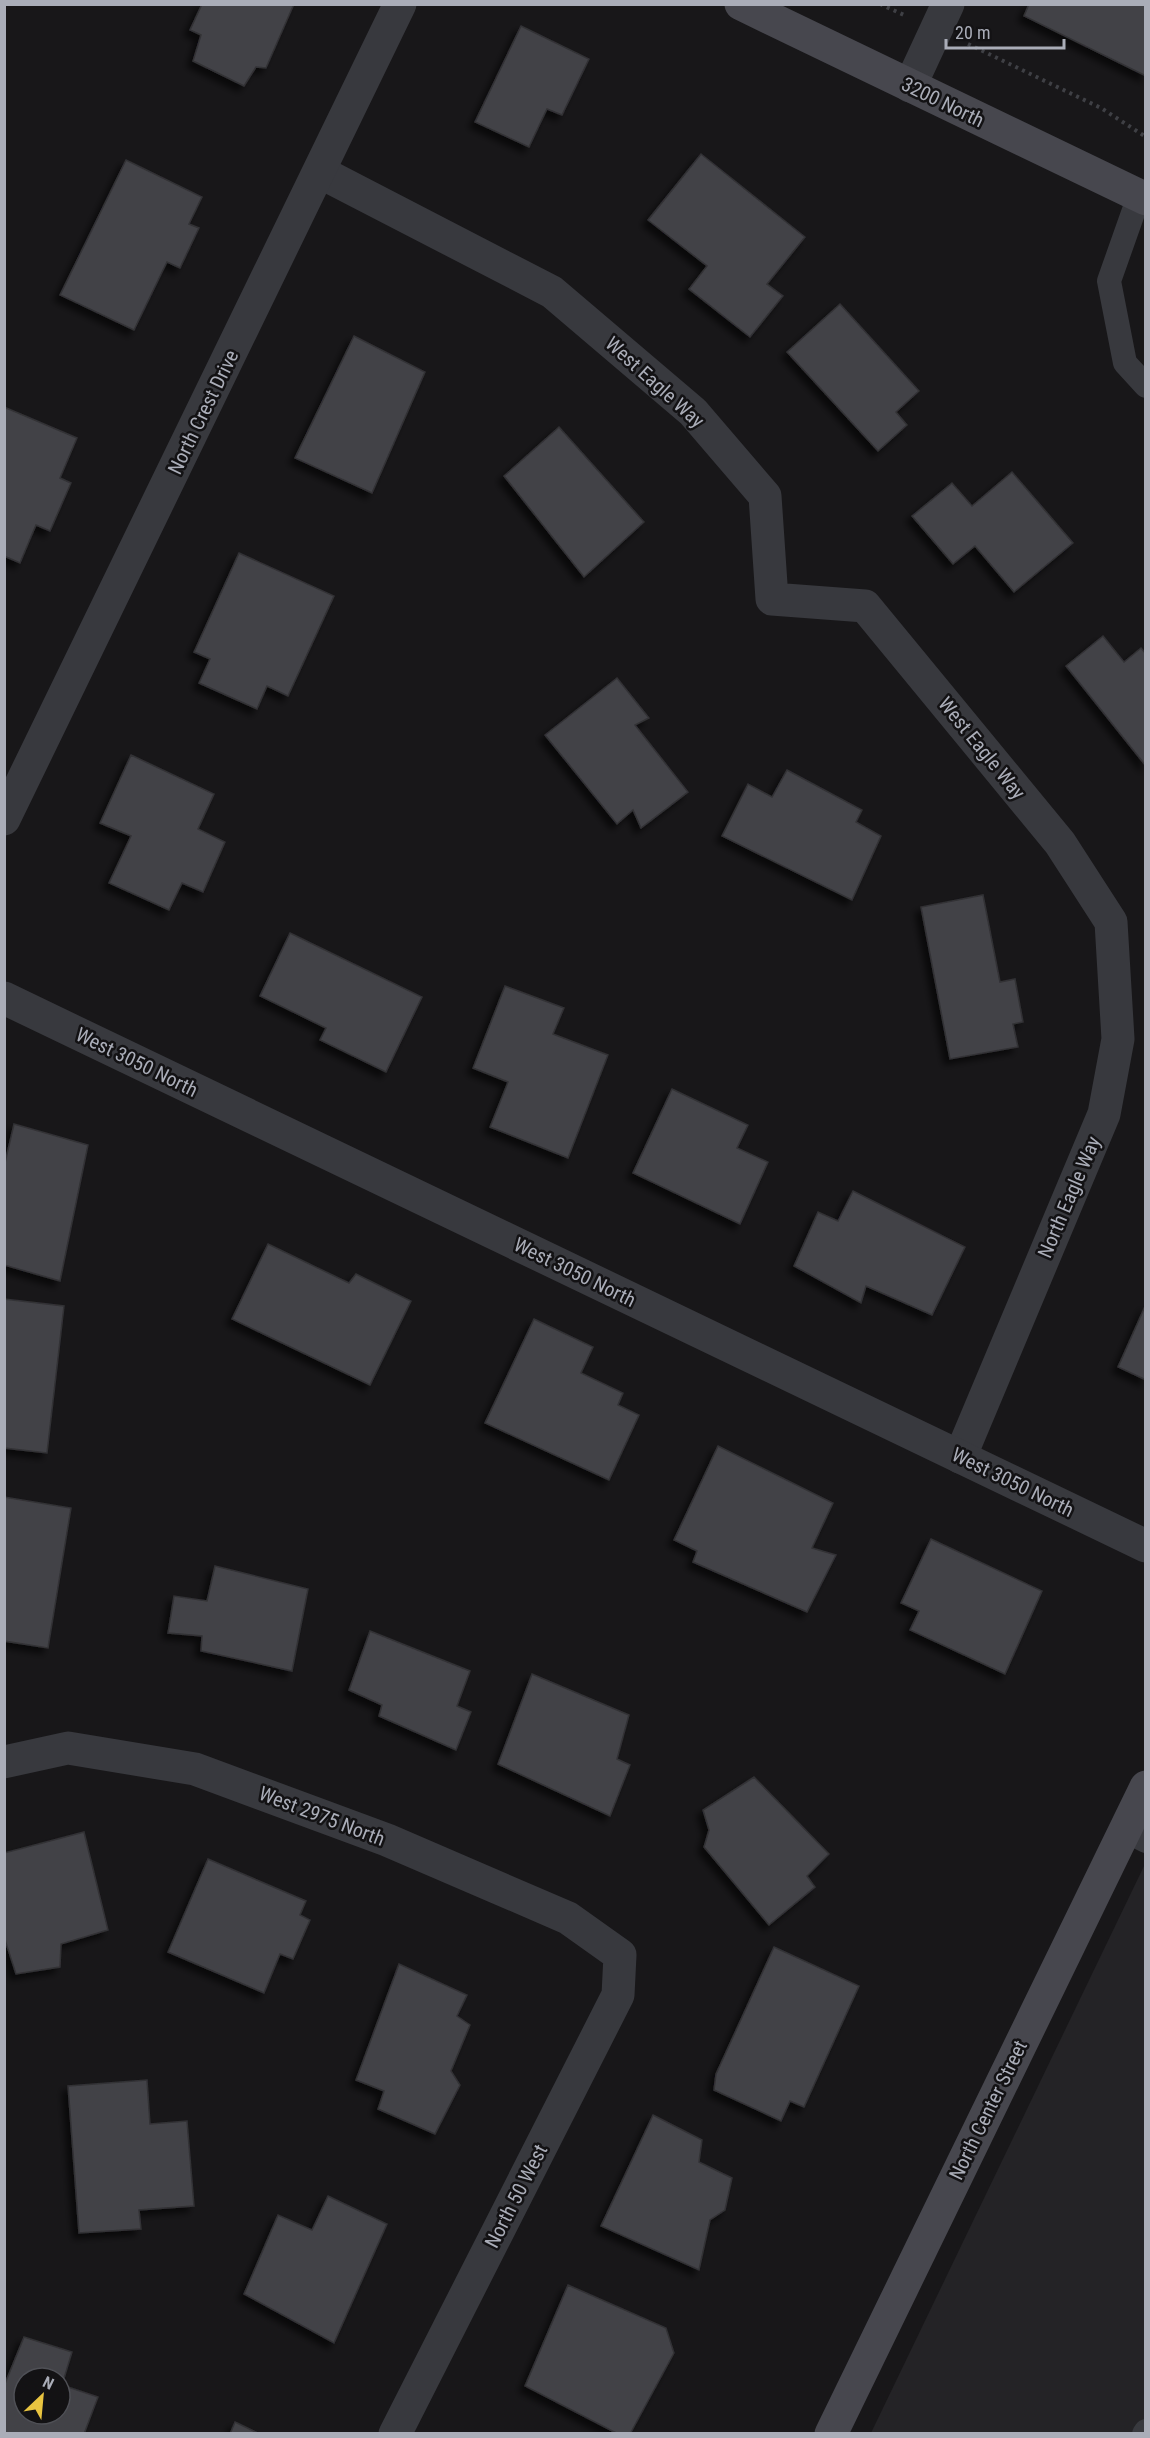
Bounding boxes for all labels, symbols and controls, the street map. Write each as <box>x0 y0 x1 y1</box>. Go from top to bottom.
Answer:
scale bar <box>946 12 1064 50</box>
text: 20 m <box>955 22 990 43</box>
street label: 3200 North <box>898 72 988 132</box>
street label: West Eagle Way <box>601 331 709 433</box>
street label: North Crest Drive <box>163 346 243 478</box>
street label: West Eagle Way <box>933 692 1031 804</box>
street label: West 3050 North <box>72 1022 202 1102</box>
street label: North Eagle Way <box>1033 1133 1105 1261</box>
street label: West 3050 North <box>510 1232 640 1312</box>
street label: West 3050 North <box>948 1442 1078 1522</box>
street label: West 2975 North <box>256 1781 388 1851</box>
street label: North Center Street <box>944 2036 1032 2184</box>
street label: North 50 West <box>480 2140 552 2252</box>
north arrow <box>12 2366 72 2426</box>
text: N <box>40 2372 57 2394</box>

